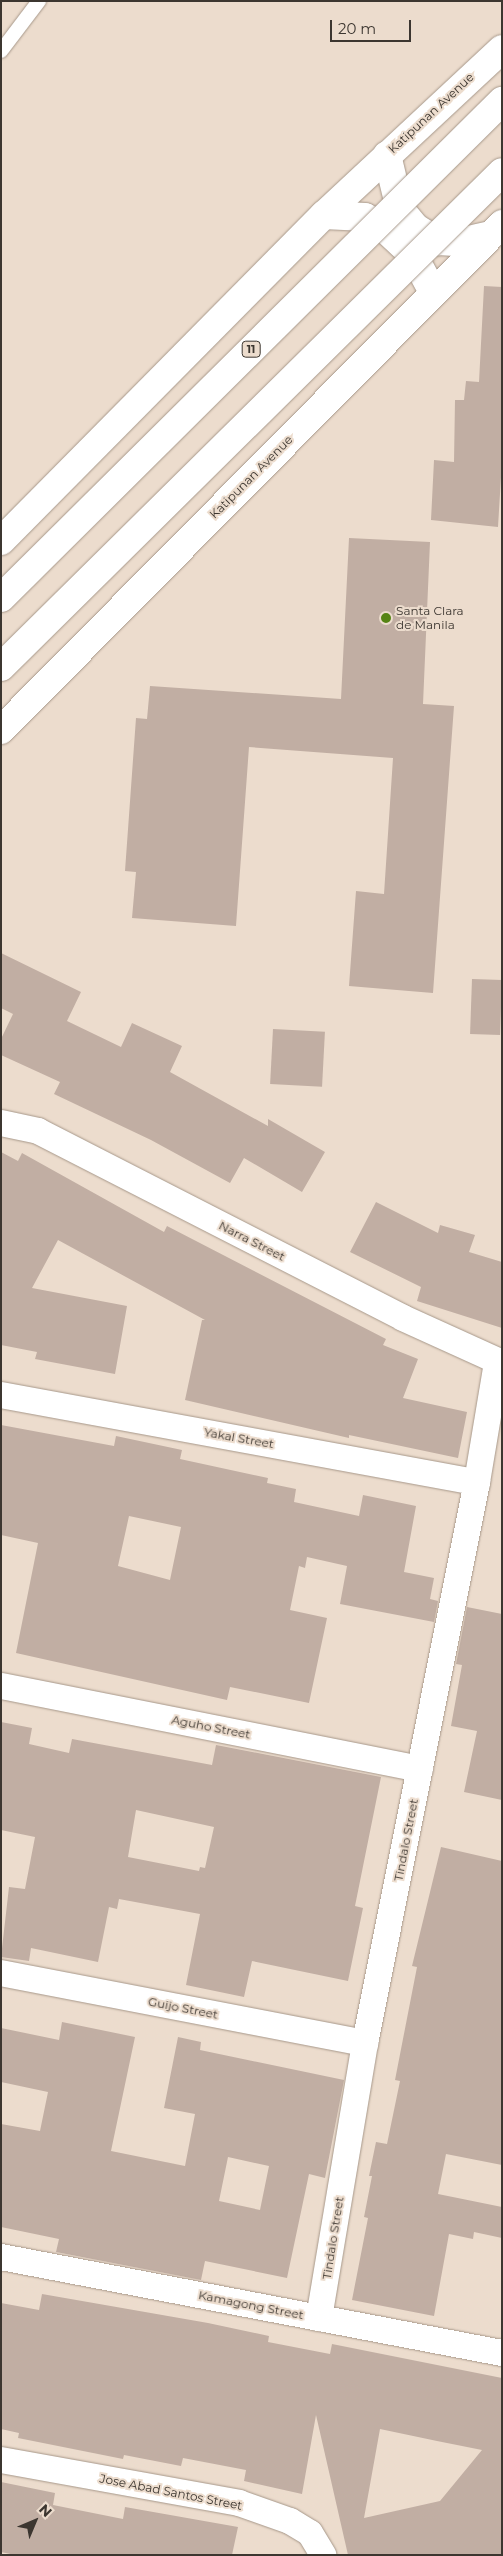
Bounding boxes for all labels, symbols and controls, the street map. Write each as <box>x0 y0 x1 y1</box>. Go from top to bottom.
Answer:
scale bar <box>333 10 414 42</box>
text: 20 m <box>338 19 376 38</box>
street label: Katipunan Avenue <box>385 70 477 156</box>
road number: 11 <box>241 340 261 358</box>
street label: Katipunan Avenue <box>206 432 296 522</box>
place label: Santa Clara de Manila <box>396 604 464 632</box>
marker: Santa Clara de Manila <box>380 612 392 624</box>
street label: Narra Street <box>216 1218 288 1264</box>
street label: Yakal Street <box>203 1425 275 1451</box>
street label: Aguho Street <box>170 1712 252 1742</box>
street label: Tindalo Street <box>391 1798 421 1882</box>
street label: Guijo Street <box>147 1994 219 2022</box>
street label: Tindalo Street <box>319 2196 347 2280</box>
street label: Kamagong Street <box>197 2288 305 2322</box>
street label: Jose Abad Santos Street <box>99 2471 243 2513</box>
north arrow <box>10 2496 60 2546</box>
text: N <box>35 2500 56 2521</box>

